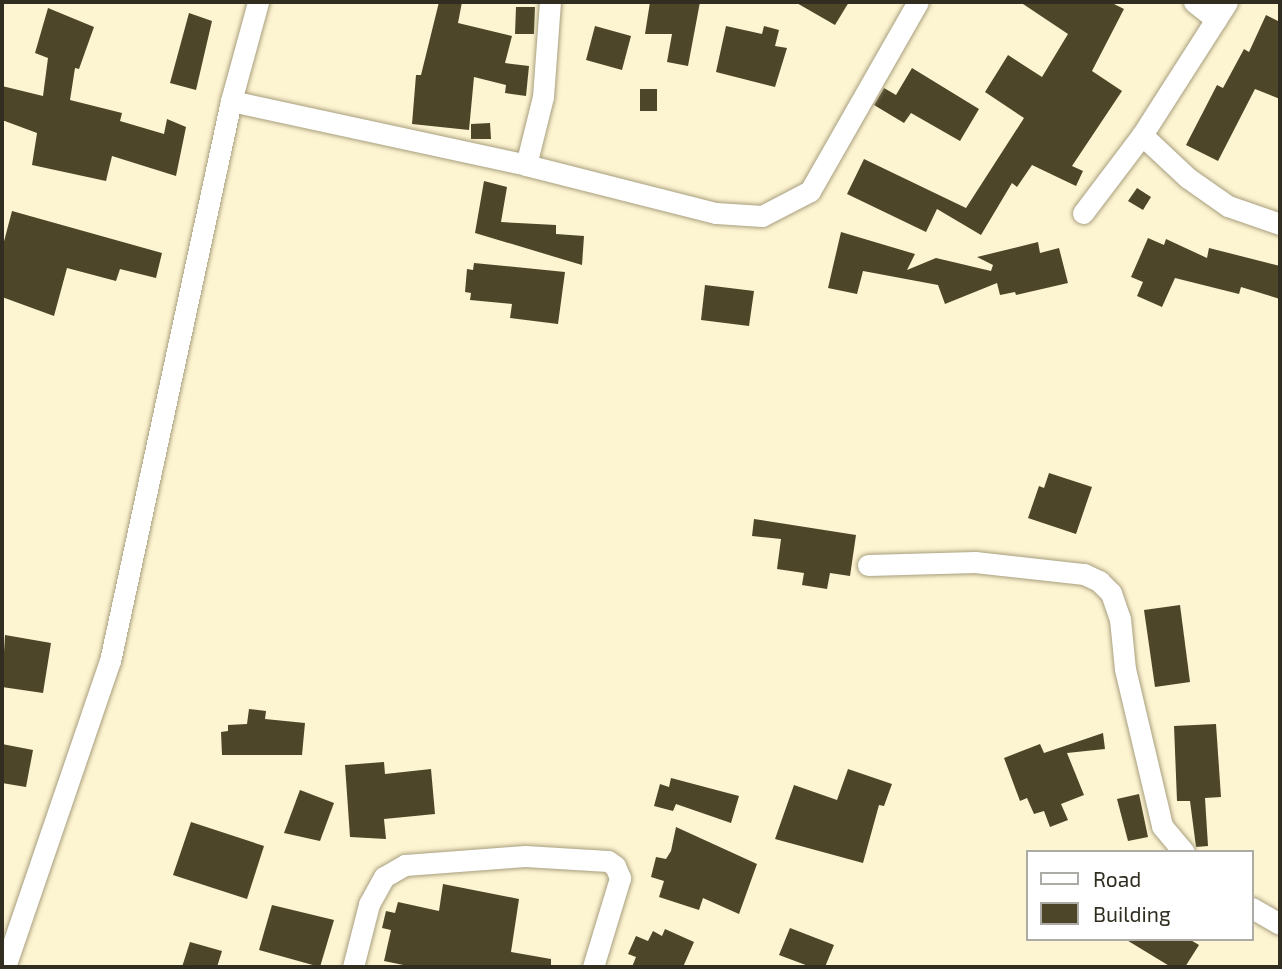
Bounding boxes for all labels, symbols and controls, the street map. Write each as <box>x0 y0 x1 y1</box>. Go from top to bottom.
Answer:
legend <box>1026 850 1254 941</box>
text: Road <box>1093 866 1141 891</box>
text: Building <box>1093 901 1171 926</box>

